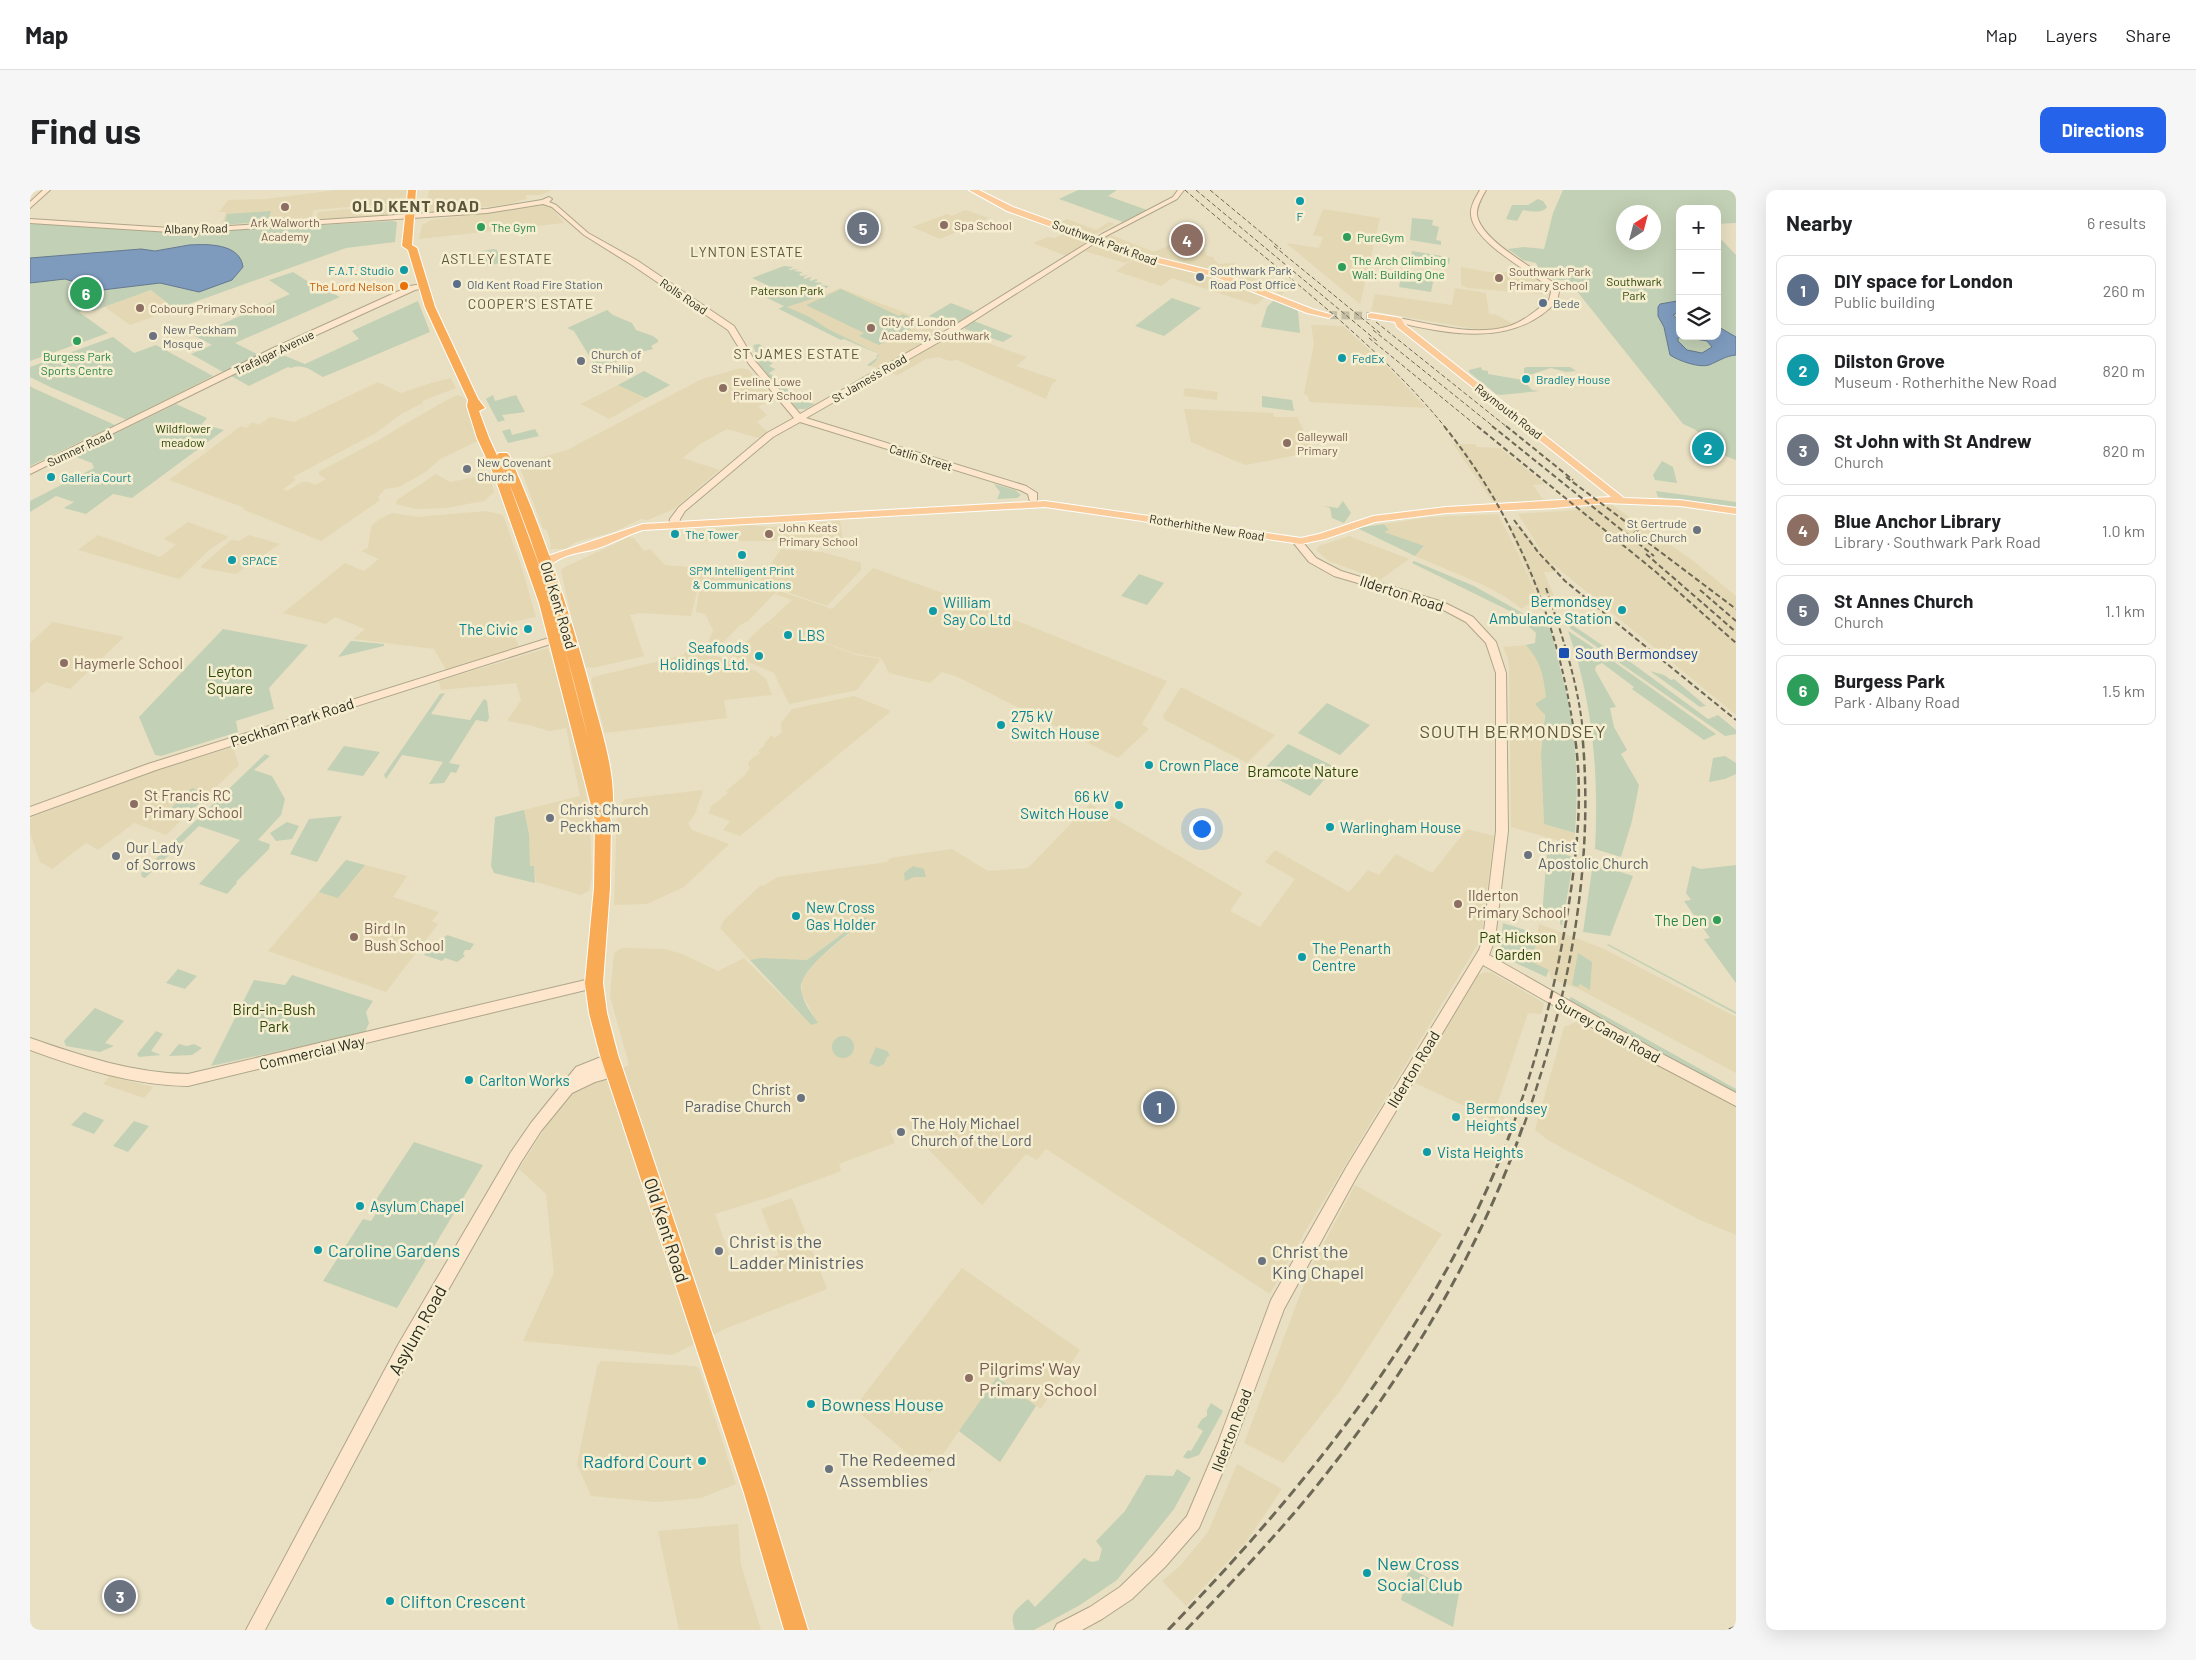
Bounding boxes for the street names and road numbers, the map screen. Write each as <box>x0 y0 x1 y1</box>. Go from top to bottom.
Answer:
street label: Southwark Park Road <box>1051 216 1159 268</box>
street label: Albany Road <box>164 220 228 236</box>
street label: Rolls Road <box>658 275 710 317</box>
street label: Trafalgar Avenue <box>232 327 316 377</box>
street label: St James's Road <box>829 351 909 405</box>
street label: Raymouth Road <box>1473 380 1545 442</box>
street label: Sumner Road <box>45 427 113 469</box>
street label: Catlin Street <box>888 441 954 473</box>
street label: Rotherhithe New Road <box>1148 511 1266 543</box>
street label: Old Kent Road <box>537 559 581 651</box>
street label: Ilderton Road <box>1358 571 1446 615</box>
street label: Peckham Park Road <box>228 694 356 750</box>
street label: Surrey Canal Road <box>1552 994 1664 1066</box>
street label: Ilderton Road <box>1383 1027 1443 1111</box>
street label: Commercial Way <box>257 1031 367 1073</box>
street label: Old Kent Road <box>640 1175 694 1285</box>
street label: Asylum Road <box>383 1281 451 1379</box>
street label: Ilderton Road <box>1207 1386 1255 1474</box>

